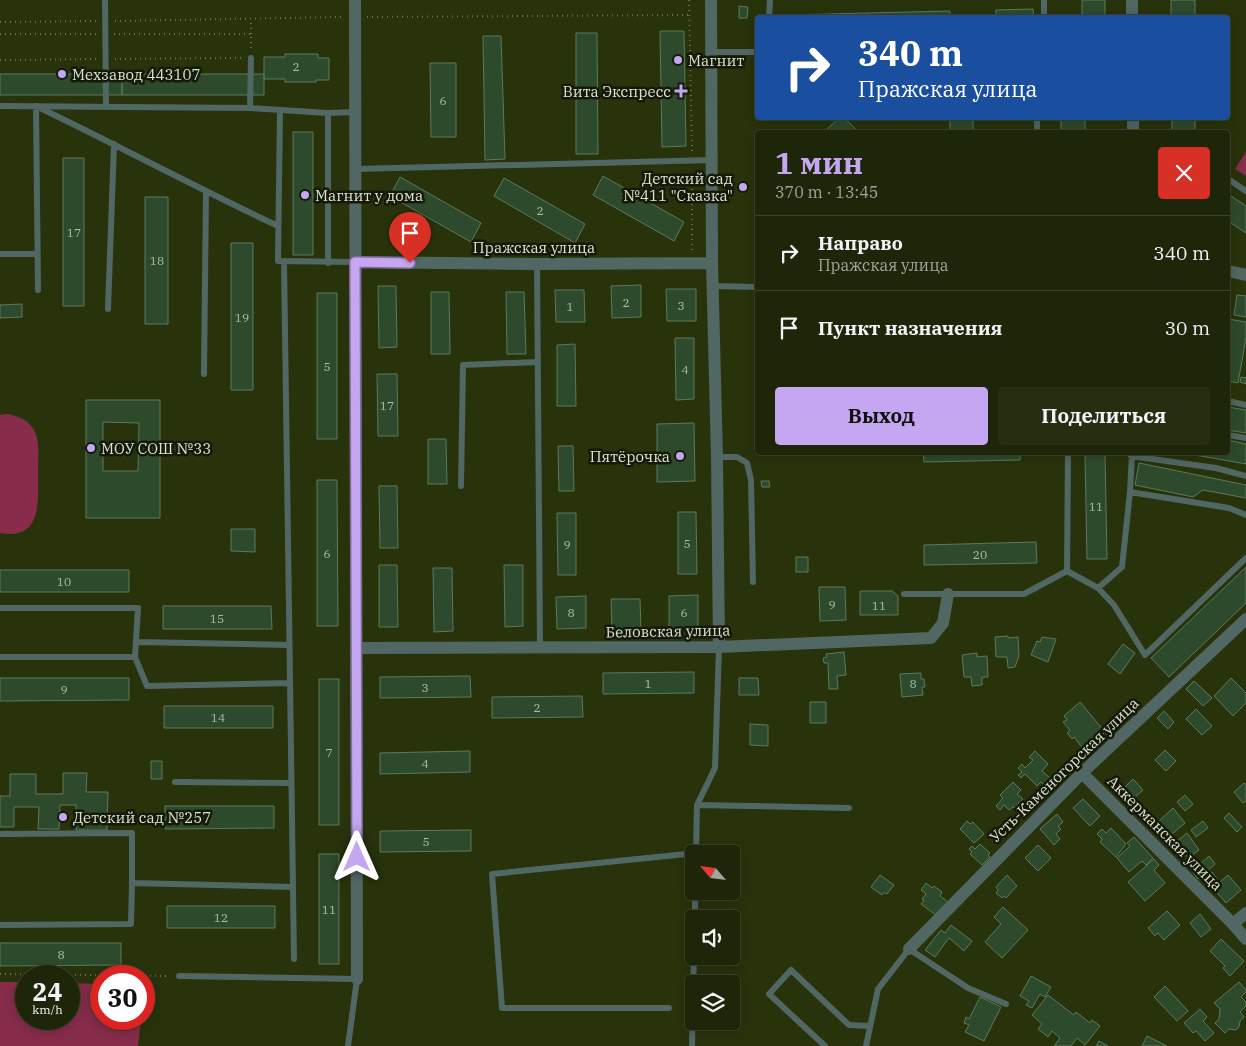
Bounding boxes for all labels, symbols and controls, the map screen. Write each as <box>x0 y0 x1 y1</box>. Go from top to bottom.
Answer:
text: 340 m <box>858 30 963 76</box>
icon: right <box>775 35 840 100</box>
place label: Магнит <box>688 51 744 70</box>
marker: Магнит <box>672 54 684 66</box>
house number: 2 <box>292 59 300 74</box>
place label: Мехзавод 443107 <box>72 65 200 84</box>
marker: Мехзавод 443107 <box>56 68 68 80</box>
text: Пражская улица <box>858 74 1037 103</box>
place label: Вита Экспресс <box>563 82 671 101</box>
marker: Вита Экспресс <box>675 85 687 97</box>
house number: 6 <box>439 93 447 108</box>
text: 1 мин <box>775 143 863 182</box>
button: close <box>1158 147 1210 199</box>
place label: Детский сад №411 "Сказка" <box>623 169 733 205</box>
marker: Детский сад №411 "Сказка" <box>737 181 749 193</box>
text: 370 m · 13:45 <box>775 182 878 202</box>
place label: Магнит у дома <box>315 186 423 205</box>
marker: Магнит у дома <box>299 189 311 201</box>
house number: 2 <box>536 203 544 218</box>
pin <box>389 212 431 263</box>
icon: arrive <box>396 219 424 247</box>
house number: 17 <box>67 225 81 240</box>
text: Направо <box>818 231 903 255</box>
street label: Пражская улица <box>473 238 595 257</box>
icon: right <box>775 239 803 267</box>
text: 340 m <box>1153 241 1210 265</box>
house number: 18 <box>150 253 164 268</box>
text: Пражская улица <box>818 255 949 275</box>
house number: 2 <box>622 295 630 310</box>
house number: 3 <box>677 298 685 313</box>
house number: 1 <box>566 299 574 314</box>
house number: 19 <box>235 310 249 325</box>
icon: arrive <box>775 314 803 342</box>
text: Пункт назначения <box>818 316 1002 340</box>
text: 30 m <box>1165 316 1210 340</box>
house number: 5 <box>323 359 331 374</box>
house number: 4 <box>681 362 689 377</box>
button: Выход <box>775 387 988 445</box>
button: Поделиться <box>998 387 1210 445</box>
house number: 17 <box>380 398 394 413</box>
place label: МОУ СОШ №33 <box>101 439 211 458</box>
marker: МОУ СОШ №33 <box>85 442 97 454</box>
place label: Пятёрочка <box>590 447 670 466</box>
marker: Пятёрочка <box>674 450 686 462</box>
house number: 11 <box>1089 499 1103 514</box>
house number: 5 <box>683 536 691 551</box>
house number: 9 <box>563 537 571 552</box>
house number: 6 <box>323 546 331 561</box>
house number: 20 <box>973 547 987 562</box>
house number: 10 <box>57 574 71 589</box>
house number: 9 <box>828 597 836 612</box>
house number: 11 <box>872 598 886 613</box>
house number: 8 <box>567 605 575 620</box>
house number: 6 <box>680 605 688 620</box>
house number: 15 <box>210 611 224 626</box>
street label: Беловская улица <box>606 620 730 642</box>
house number: 1 <box>644 676 652 691</box>
house number: 8 <box>909 676 917 691</box>
house number: 3 <box>421 680 429 695</box>
house number: 9 <box>60 682 68 697</box>
street label: Усть-Каменогорская улица <box>985 694 1143 846</box>
house number: 2 <box>533 700 541 715</box>
house number: 14 <box>211 710 225 725</box>
house number: 7 <box>325 745 333 760</box>
house number: 4 <box>421 756 429 771</box>
street label: Аккерманская улица <box>1103 771 1227 895</box>
place label: Детский сад №257 <box>73 808 211 827</box>
marker: Детский сад №257 <box>57 811 69 823</box>
position arrow <box>330 830 382 882</box>
house number: 5 <box>422 834 430 849</box>
north arrow <box>685 845 740 900</box>
map controls <box>685 845 740 1030</box>
house number: 11 <box>322 902 336 917</box>
house number: 12 <box>214 910 228 925</box>
button: sound <box>685 910 740 965</box>
house number: 8 <box>57 947 65 962</box>
speed limit sign: 30 <box>90 965 155 1030</box>
text: 24 <box>32 975 63 1008</box>
button: layers <box>685 975 740 1030</box>
text: km/h <box>32 1002 63 1017</box>

